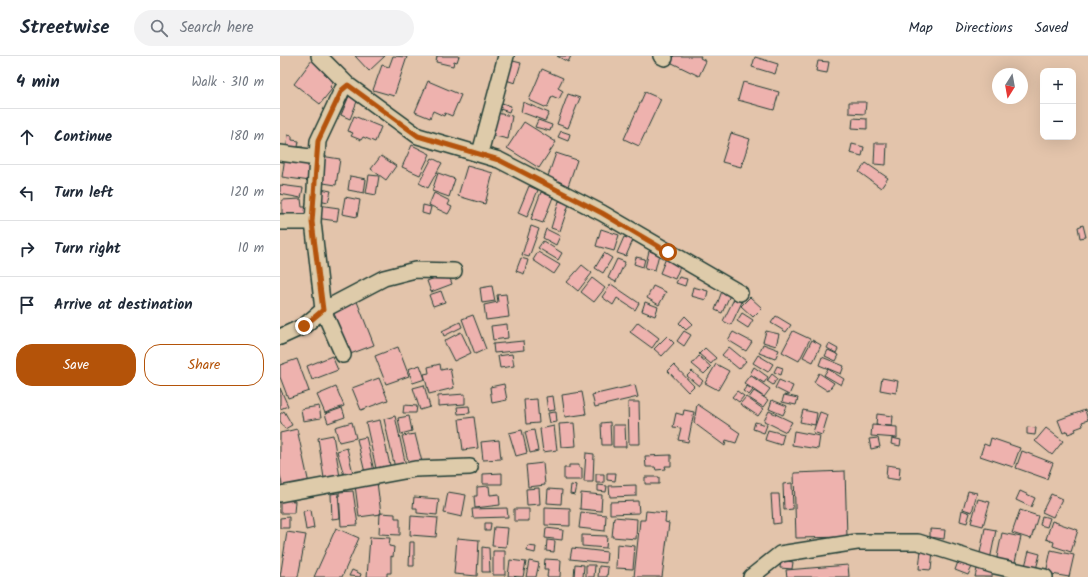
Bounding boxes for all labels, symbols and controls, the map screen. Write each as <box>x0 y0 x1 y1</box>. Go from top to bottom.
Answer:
search box <box>134 10 414 46</box>
text: Streetwise <box>20 13 110 43</box>
text: Search here <box>180 16 254 40</box>
icon: search <box>148 17 170 39</box>
text: Map <box>908 17 933 39</box>
text: Directions <box>955 17 1013 39</box>
text: Saved <box>1035 17 1068 39</box>
north arrow <box>992 68 1028 104</box>
map controls <box>1040 68 1076 140</box>
button: + <box>1040 68 1076 104</box>
text: 4 min <box>16 69 60 96</box>
text: Walk · 310 m <box>191 72 264 93</box>
button: − <box>1040 104 1076 140</box>
text: Continue <box>54 125 112 149</box>
icon: ahead <box>16 126 38 148</box>
text: 180 m <box>230 126 264 147</box>
text: Turn left <box>54 181 114 205</box>
icon: left <box>16 182 38 204</box>
text: 120 m <box>230 182 264 203</box>
text: Turn right <box>54 237 121 261</box>
icon: right <box>16 238 38 260</box>
text: 10 m <box>238 238 264 259</box>
route start <box>659 243 677 261</box>
text: Arrive at destination <box>54 293 193 317</box>
icon: arrive <box>16 294 38 316</box>
route end <box>295 317 313 335</box>
button: Save <box>16 344 136 386</box>
button: Share <box>144 344 264 386</box>

